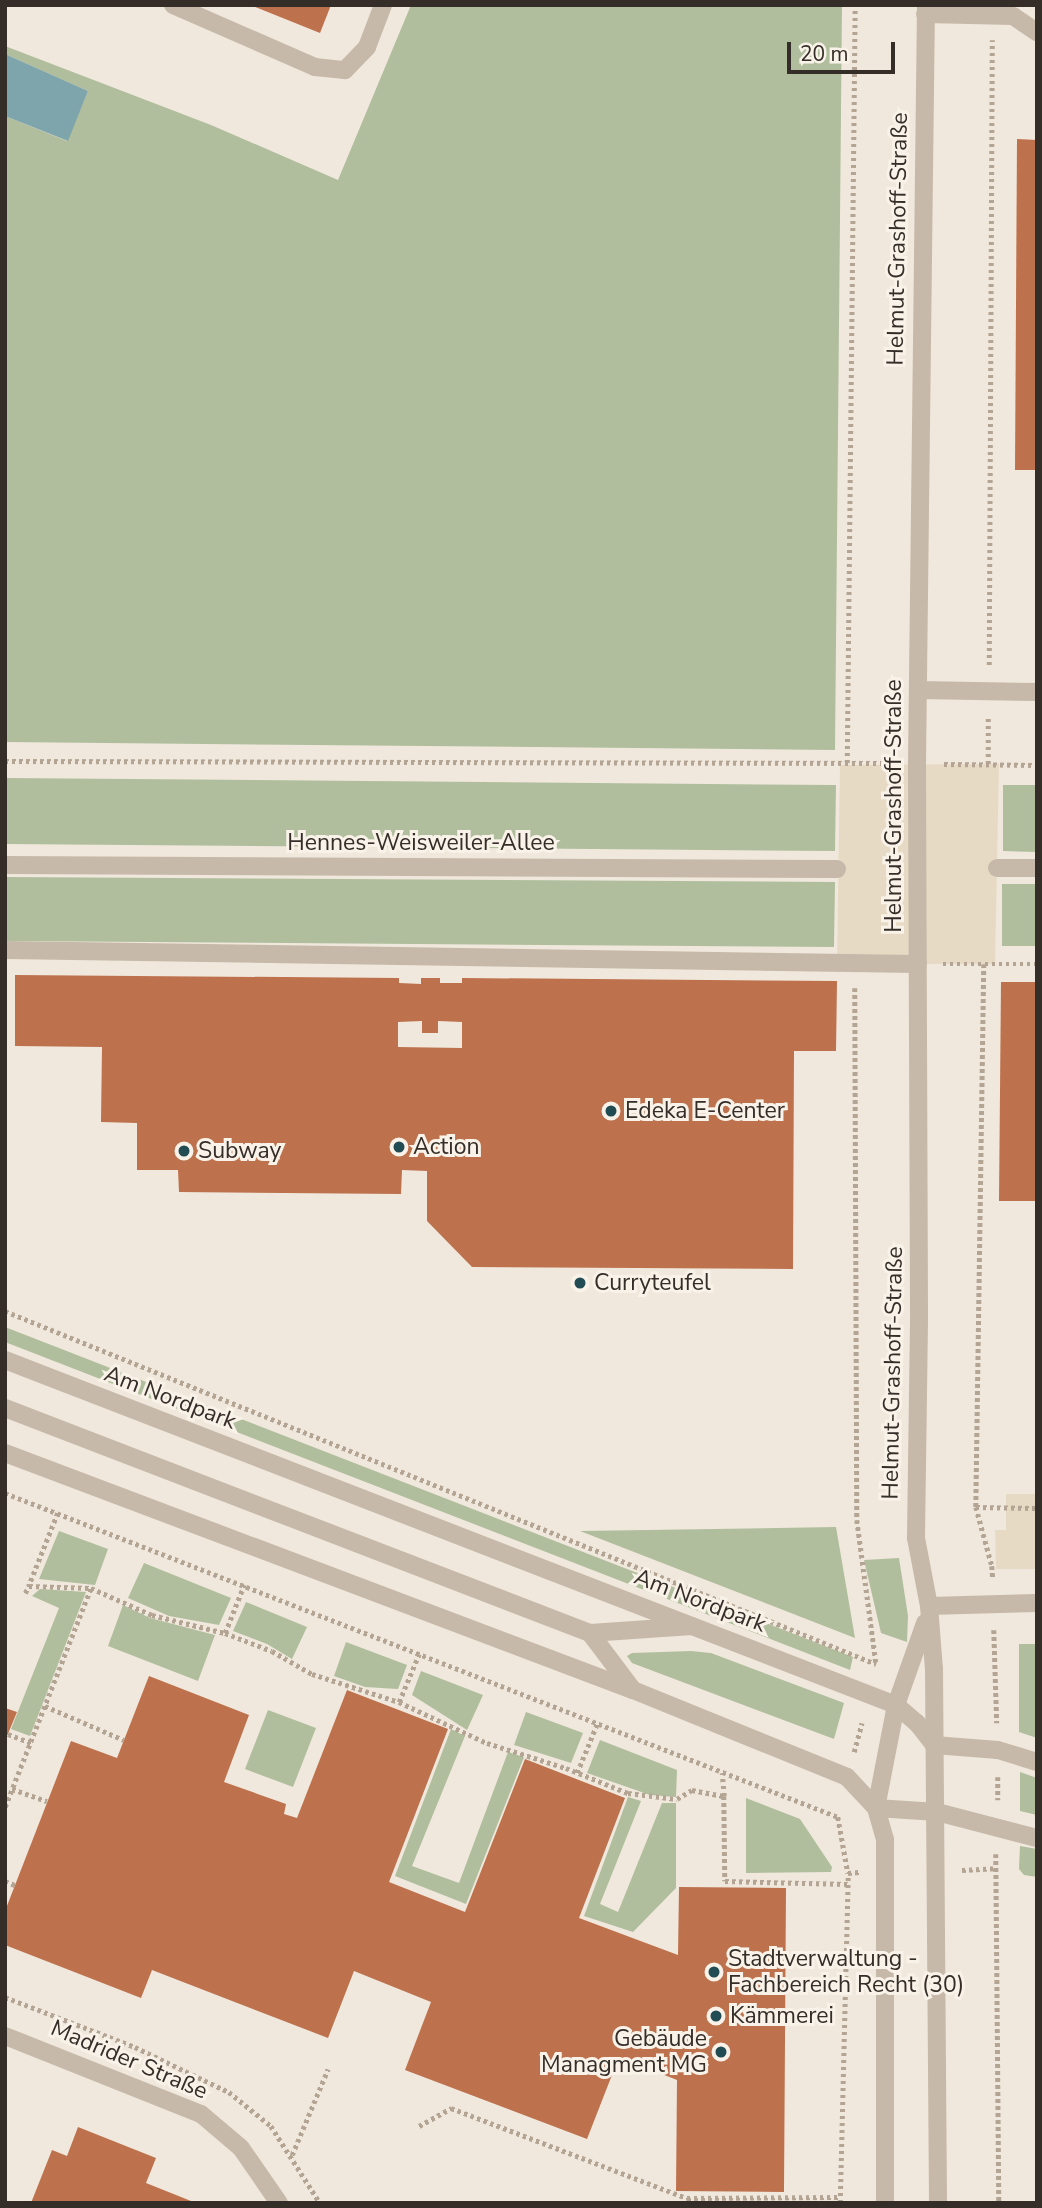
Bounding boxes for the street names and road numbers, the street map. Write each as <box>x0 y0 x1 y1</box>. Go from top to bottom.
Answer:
street label: Helmut-Grashoff-Straße <box>882 112 914 366</box>
street label: Helmut-Grashoff-Straße <box>880 679 908 933</box>
street label: Hennes-Weisweiler-Allee <box>287 829 555 857</box>
street label: Helmut-Grashoff-Straße <box>877 1246 909 1500</box>
street label: Am Nordpark <box>100 1360 240 1436</box>
street label: Am Nordpark <box>630 1563 770 1639</box>
street label: Madrider Straße <box>47 2015 211 2105</box>

